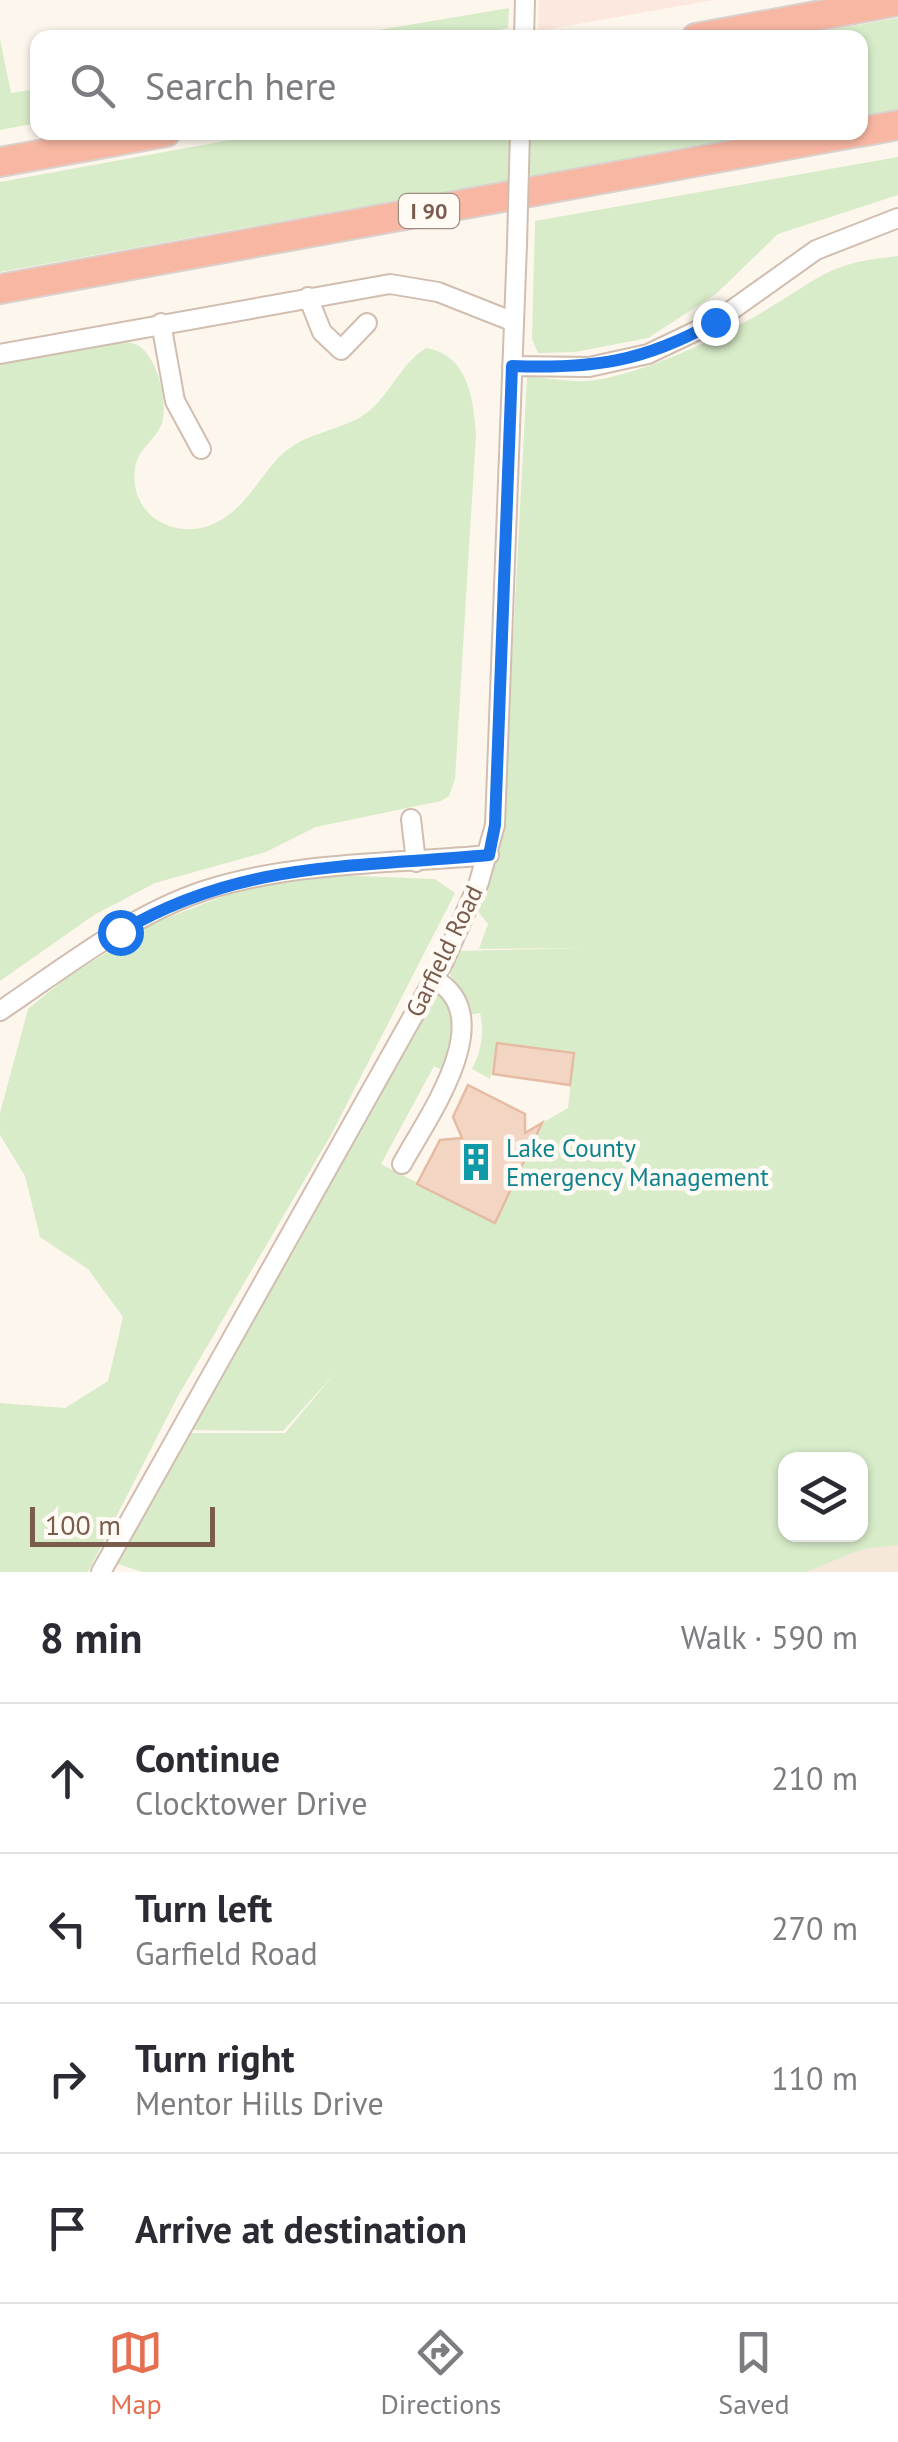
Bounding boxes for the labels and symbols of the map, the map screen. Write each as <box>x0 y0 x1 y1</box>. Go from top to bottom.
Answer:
road number: I 90 <box>399 194 459 228</box>
route end <box>693 300 739 346</box>
street label: Garfield Road <box>398 880 490 1022</box>
route start <box>98 910 144 956</box>
place label: Lake County Emergency Management <box>506 1132 769 1193</box>
building icon: Lake County Emergency Management <box>455 1141 497 1183</box>
scale bar <box>30 1502 215 1546</box>

